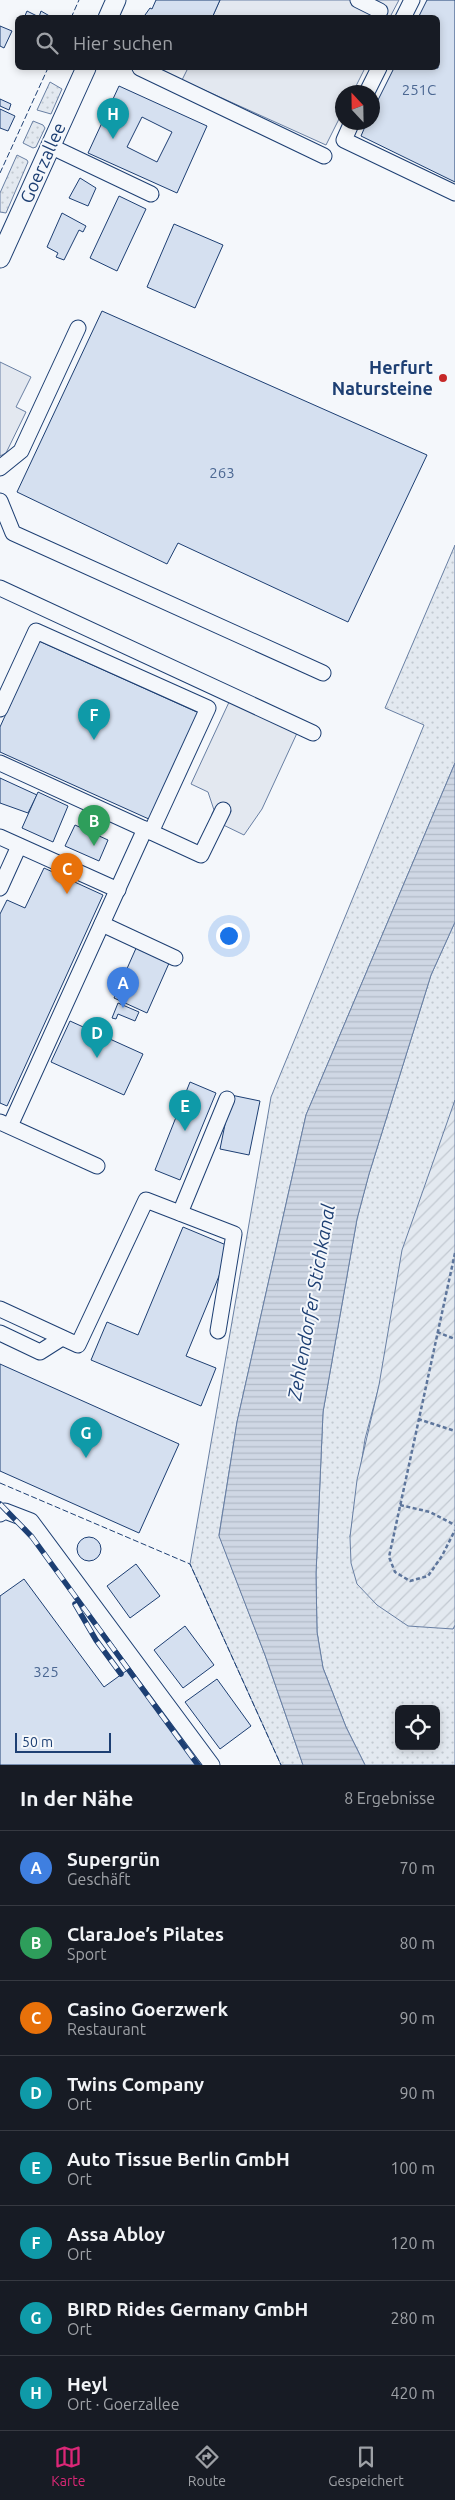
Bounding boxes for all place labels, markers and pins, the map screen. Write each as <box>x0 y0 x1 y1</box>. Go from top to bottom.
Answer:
pin: H <box>97 98 129 139</box>
place label: Herfurt Natursteine <box>332 357 433 398</box>
marker: Herfurt Natursteine <box>437 372 449 384</box>
pin: F <box>78 699 110 740</box>
pin: B <box>78 805 110 846</box>
pin: C <box>51 853 83 894</box>
pin: A <box>107 967 139 1008</box>
pin: D <box>81 1017 113 1058</box>
pin: E <box>169 1090 201 1131</box>
pin: G <box>70 1417 102 1458</box>

